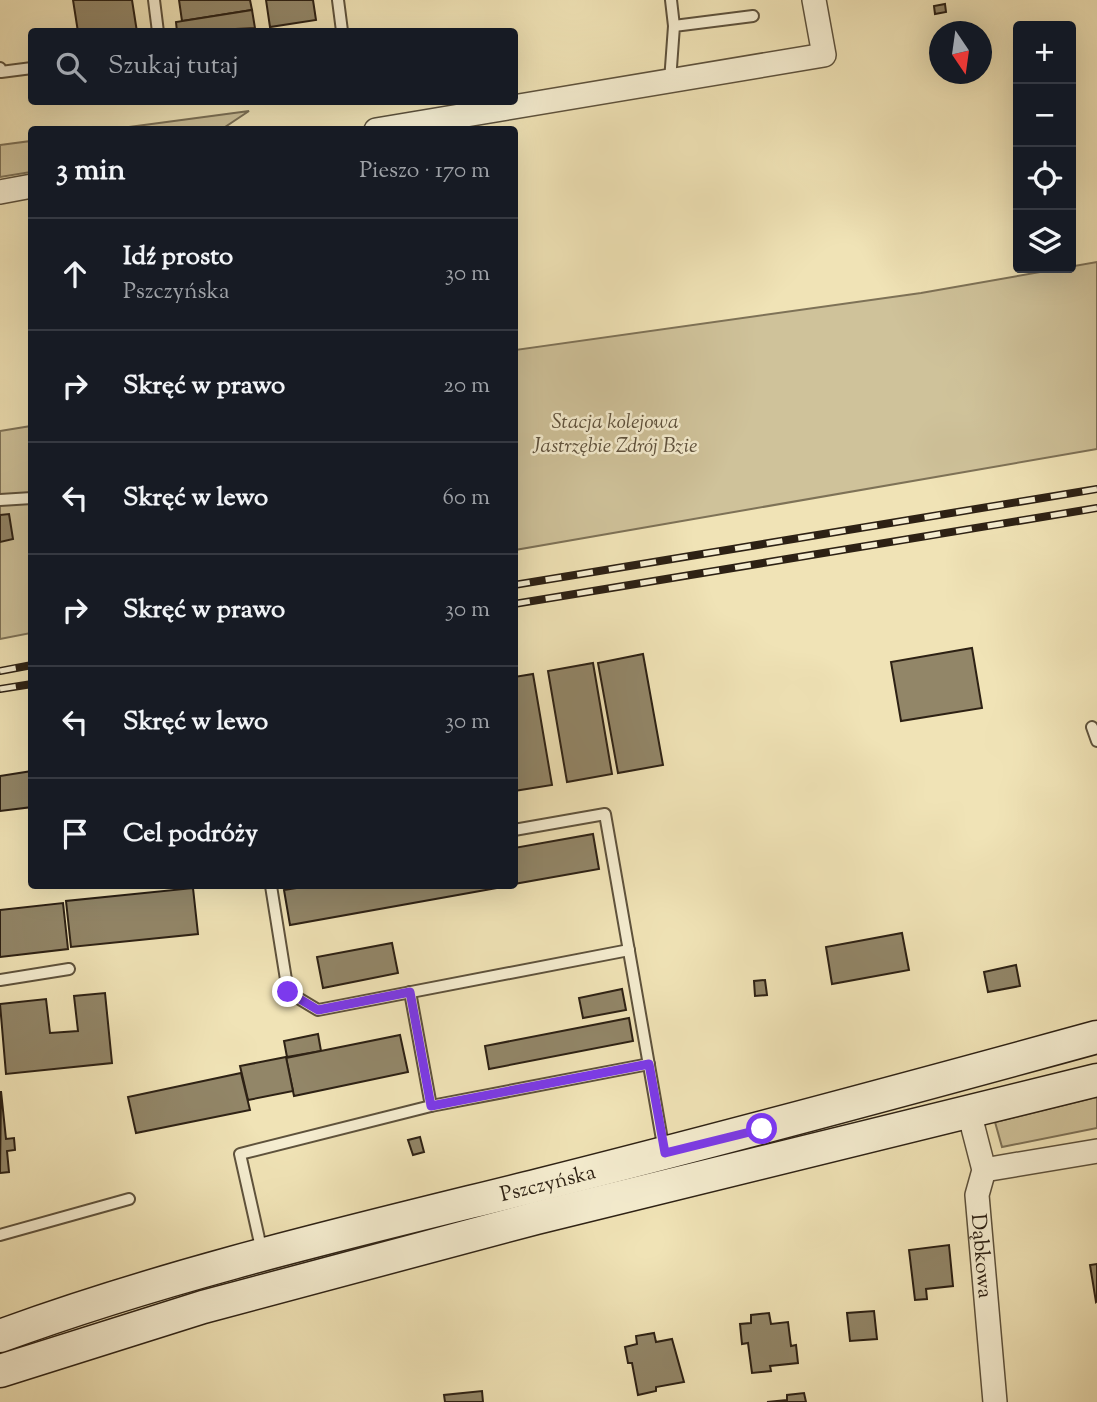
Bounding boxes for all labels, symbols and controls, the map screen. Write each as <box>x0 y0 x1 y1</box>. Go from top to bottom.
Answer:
north arrow <box>929 21 992 84</box>
map controls <box>1013 21 1076 273</box>
button: + <box>1013 21 1076 84</box>
search box <box>28 28 518 105</box>
icon: search <box>52 48 90 86</box>
text: Szukaj tutaj <box>108 48 239 85</box>
button: − <box>1013 84 1076 147</box>
button: locate <box>1013 147 1076 210</box>
text: 3 min <box>56 150 126 193</box>
text: Pieszo · 170 m <box>359 155 490 188</box>
button: layers <box>1013 210 1076 273</box>
text: Idź prosto <box>123 239 233 276</box>
icon: ahead <box>56 255 94 293</box>
text: 30 m <box>445 258 490 291</box>
text: Pszczyńska <box>123 276 230 309</box>
icon: right <box>56 367 94 405</box>
text: Skręć w prawo <box>123 368 285 405</box>
text: 20 m <box>443 370 490 403</box>
park label: Stacja kolejowa Jastrzębie Zdrój Bzie <box>532 408 697 462</box>
icon: left <box>56 479 94 517</box>
text: Skręć w lewo <box>123 480 268 517</box>
text: 60 m <box>442 482 490 515</box>
icon: right <box>56 591 94 629</box>
text: Skręć w prawo <box>123 592 285 629</box>
text: 30 m <box>445 594 490 627</box>
icon: left <box>56 703 94 741</box>
text: Skręć w lewo <box>123 704 268 741</box>
text: 30 m <box>445 706 490 739</box>
icon: arrive <box>56 815 94 853</box>
text: Cel podróży <box>123 816 258 853</box>
route end <box>272 976 303 1007</box>
route start <box>746 1113 777 1144</box>
street label: Pszczyńska <box>497 1158 599 1211</box>
street label: Dąbkowa <box>962 1213 999 1300</box>

